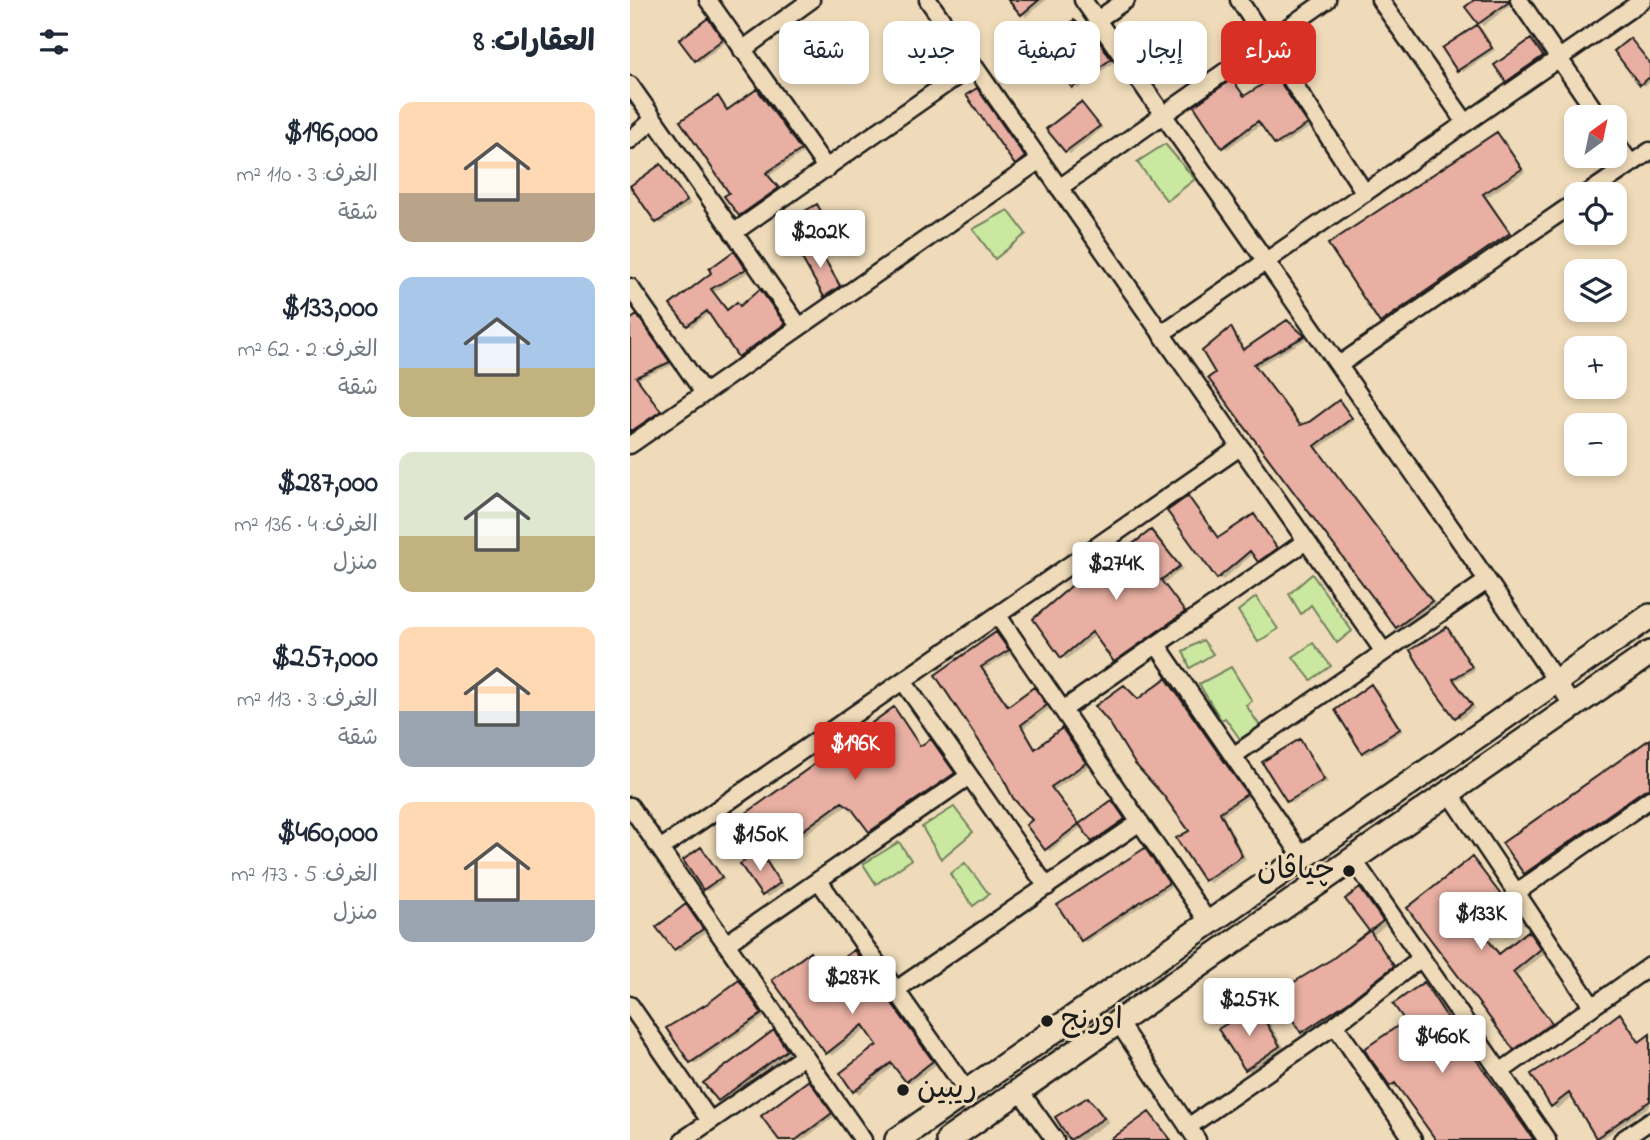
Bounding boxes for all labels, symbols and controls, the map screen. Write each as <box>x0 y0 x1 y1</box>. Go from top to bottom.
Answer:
text: العقارات: 8 <box>473 21 595 65</box>
chip: شقة <box>779 21 869 84</box>
chip: جديد <box>883 21 980 84</box>
chip: تصفية <box>994 21 1100 84</box>
chip: إيجار <box>1114 21 1207 84</box>
chip: شراء <box>1221 21 1316 84</box>
icon: filters <box>35 23 73 61</box>
north arrow <box>1564 105 1628 168</box>
map controls <box>1564 105 1627 476</box>
text: $196,000 <box>284 112 378 156</box>
icon: home <box>455 130 539 214</box>
text: الغرف: 3 · 110 m² <box>236 159 378 192</box>
button: locate <box>1564 182 1627 245</box>
text: شقة <box>338 197 378 230</box>
pin: $202K <box>771 210 869 270</box>
text: $202K <box>791 216 849 249</box>
button: layers <box>1564 259 1627 322</box>
text: $133,000 <box>281 287 378 331</box>
icon: home <box>455 305 539 389</box>
text: الغرف: 2 · 62 m² <box>237 334 378 367</box>
button: + <box>1564 336 1627 399</box>
text: شقة <box>338 372 378 405</box>
button: − <box>1564 413 1627 476</box>
text: $287,000 <box>277 462 378 506</box>
icon: home <box>455 480 539 564</box>
text: الغرف: 4 · 136 m² <box>234 509 378 542</box>
pin: $274K <box>1067 542 1165 602</box>
text: منزل <box>333 547 378 580</box>
text: $274K <box>1088 548 1144 581</box>
text: $257,000 <box>271 637 378 681</box>
icon: home <box>455 655 539 739</box>
text: الغرف: 3 · 113 m² <box>237 684 378 717</box>
text: شقة <box>338 722 378 755</box>
pin: $196K <box>806 722 904 782</box>
text: $196K <box>830 728 880 761</box>
text: $460,000 <box>277 812 378 856</box>
pin: $150K <box>711 814 809 873</box>
text: $150K <box>732 819 788 852</box>
icon: home <box>455 830 539 914</box>
place label: چياڤان <box>1257 849 1335 893</box>
text: الغرف: 5 · 173 m² <box>231 859 378 892</box>
marker: چياڤان <box>1341 863 1357 879</box>
pin: $133K <box>1432 892 1530 952</box>
text: منزل <box>333 897 378 930</box>
text: $133K <box>1455 898 1507 931</box>
pin: $287K <box>803 956 901 1016</box>
text: $287K <box>825 962 879 995</box>
pin: $257K <box>1200 978 1298 1038</box>
text: $257K <box>1219 984 1279 1017</box>
place label: اورنج <box>1061 999 1123 1043</box>
marker: اورنج <box>1039 1013 1055 1029</box>
pin: $460K <box>1393 1016 1491 1075</box>
text: $460K <box>1415 1021 1469 1054</box>
place label: ريبين <box>917 1068 977 1112</box>
marker: ريبين <box>895 1082 911 1098</box>

